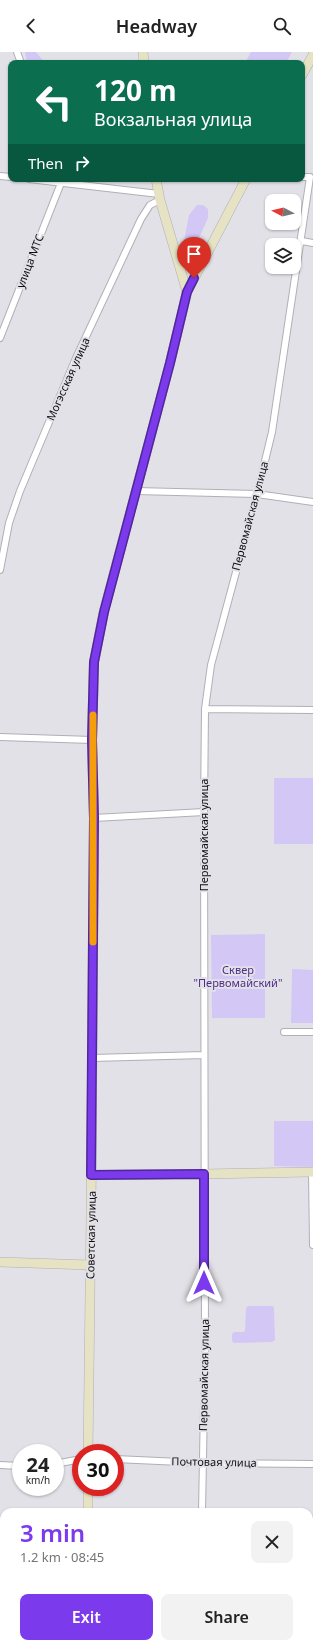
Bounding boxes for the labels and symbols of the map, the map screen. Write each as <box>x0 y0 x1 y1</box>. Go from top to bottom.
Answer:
north arrow <box>265 194 301 230</box>
street label: улица МТС <box>12 232 47 290</box>
pin <box>177 237 211 278</box>
street label: Могэсская улица <box>42 335 93 423</box>
street label: Первомайская улица <box>228 460 271 572</box>
street label: Первомайская улица <box>196 779 211 891</box>
park label: Сквер "Первомайский" <box>194 962 282 990</box>
street label: Советская улица <box>82 1191 99 1279</box>
position arrow <box>183 1262 225 1304</box>
street label: Первомайская улица <box>195 1319 212 1431</box>
speed limit sign: 30 <box>72 1444 124 1496</box>
street label: Почтовая улица <box>171 1453 257 1470</box>

